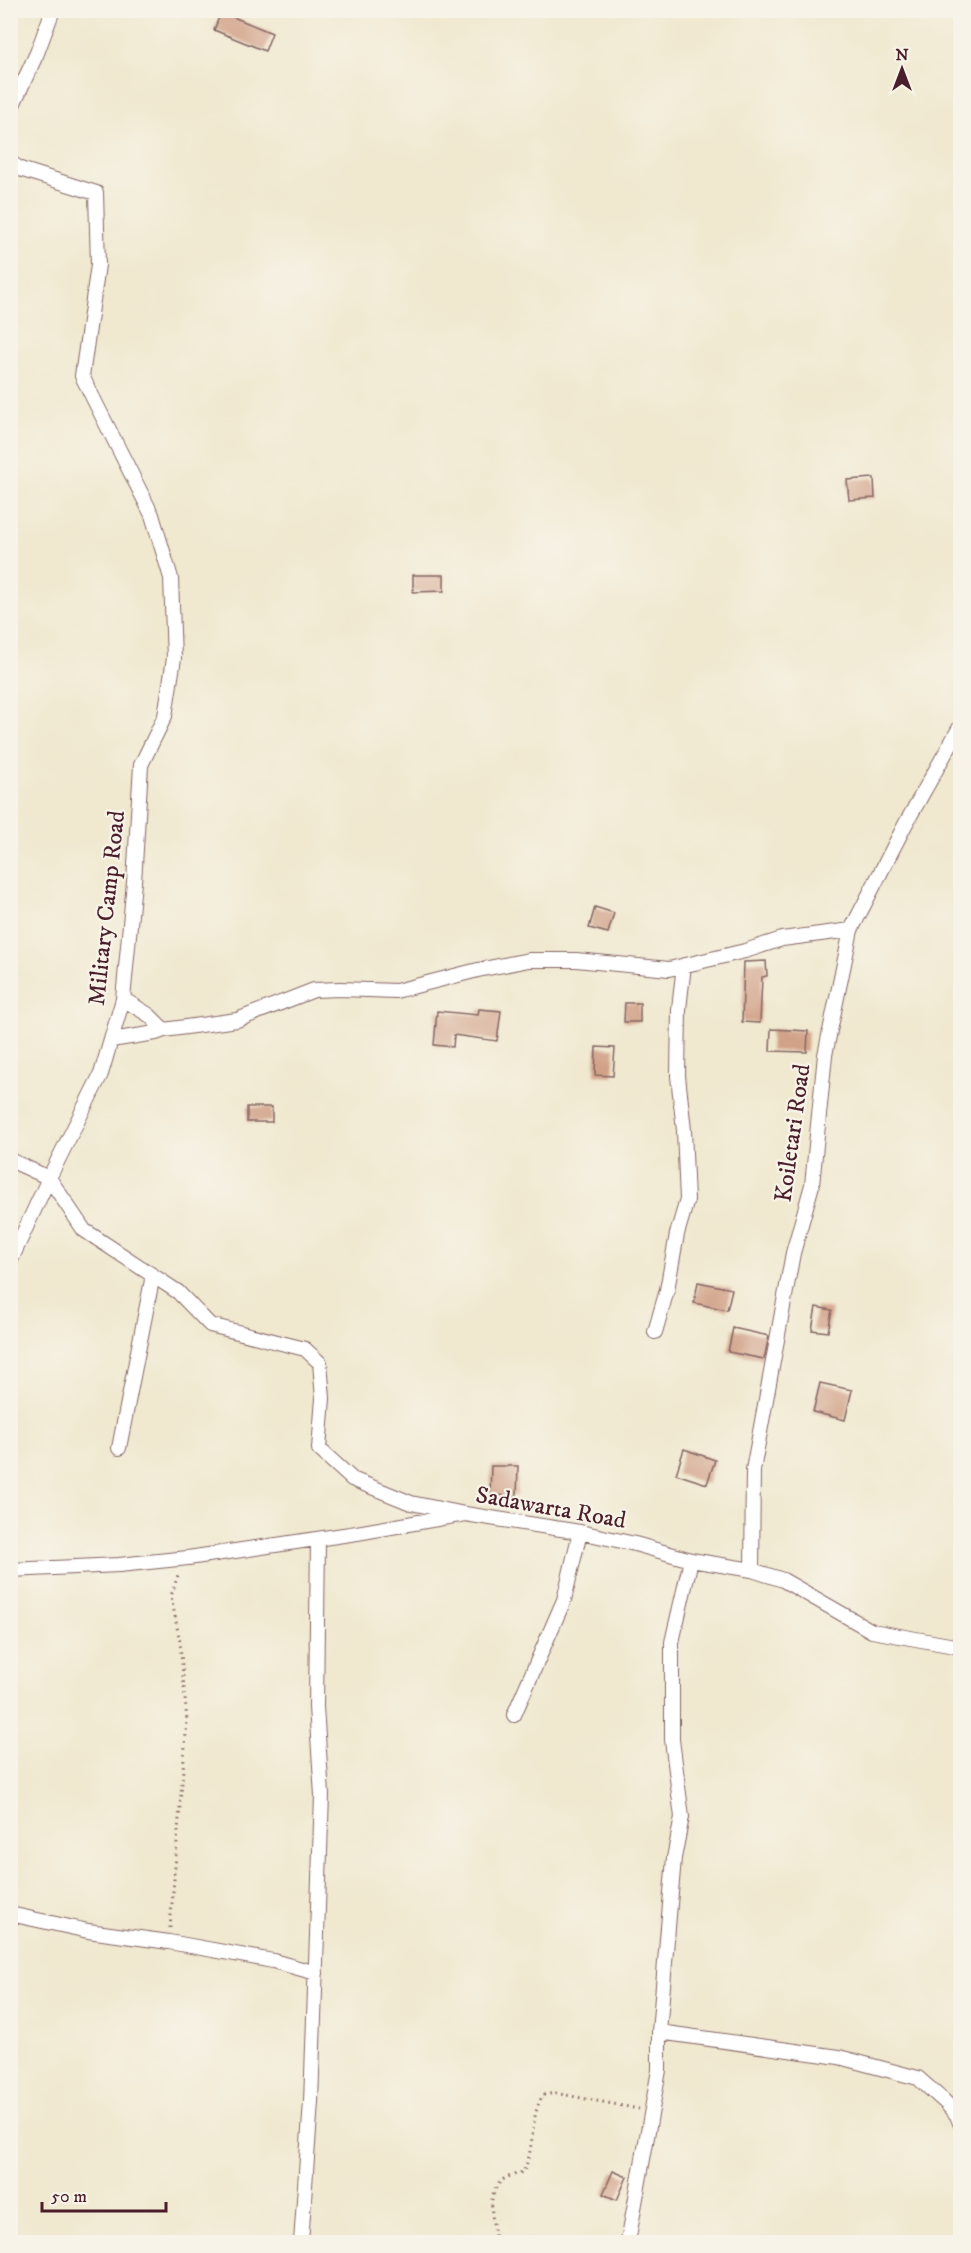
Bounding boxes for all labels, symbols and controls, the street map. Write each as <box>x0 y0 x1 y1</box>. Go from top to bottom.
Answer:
north arrow <box>872 39 932 99</box>
text: N <box>895 45 909 65</box>
street label: Military Camp Road <box>82 809 132 1007</box>
street label: Koiletari Road <box>768 1062 818 1204</box>
street label: Sadawarta Road <box>473 1480 628 1536</box>
scale bar <box>42 2175 166 2213</box>
text: 50 m <box>51 2186 87 2208</box>

